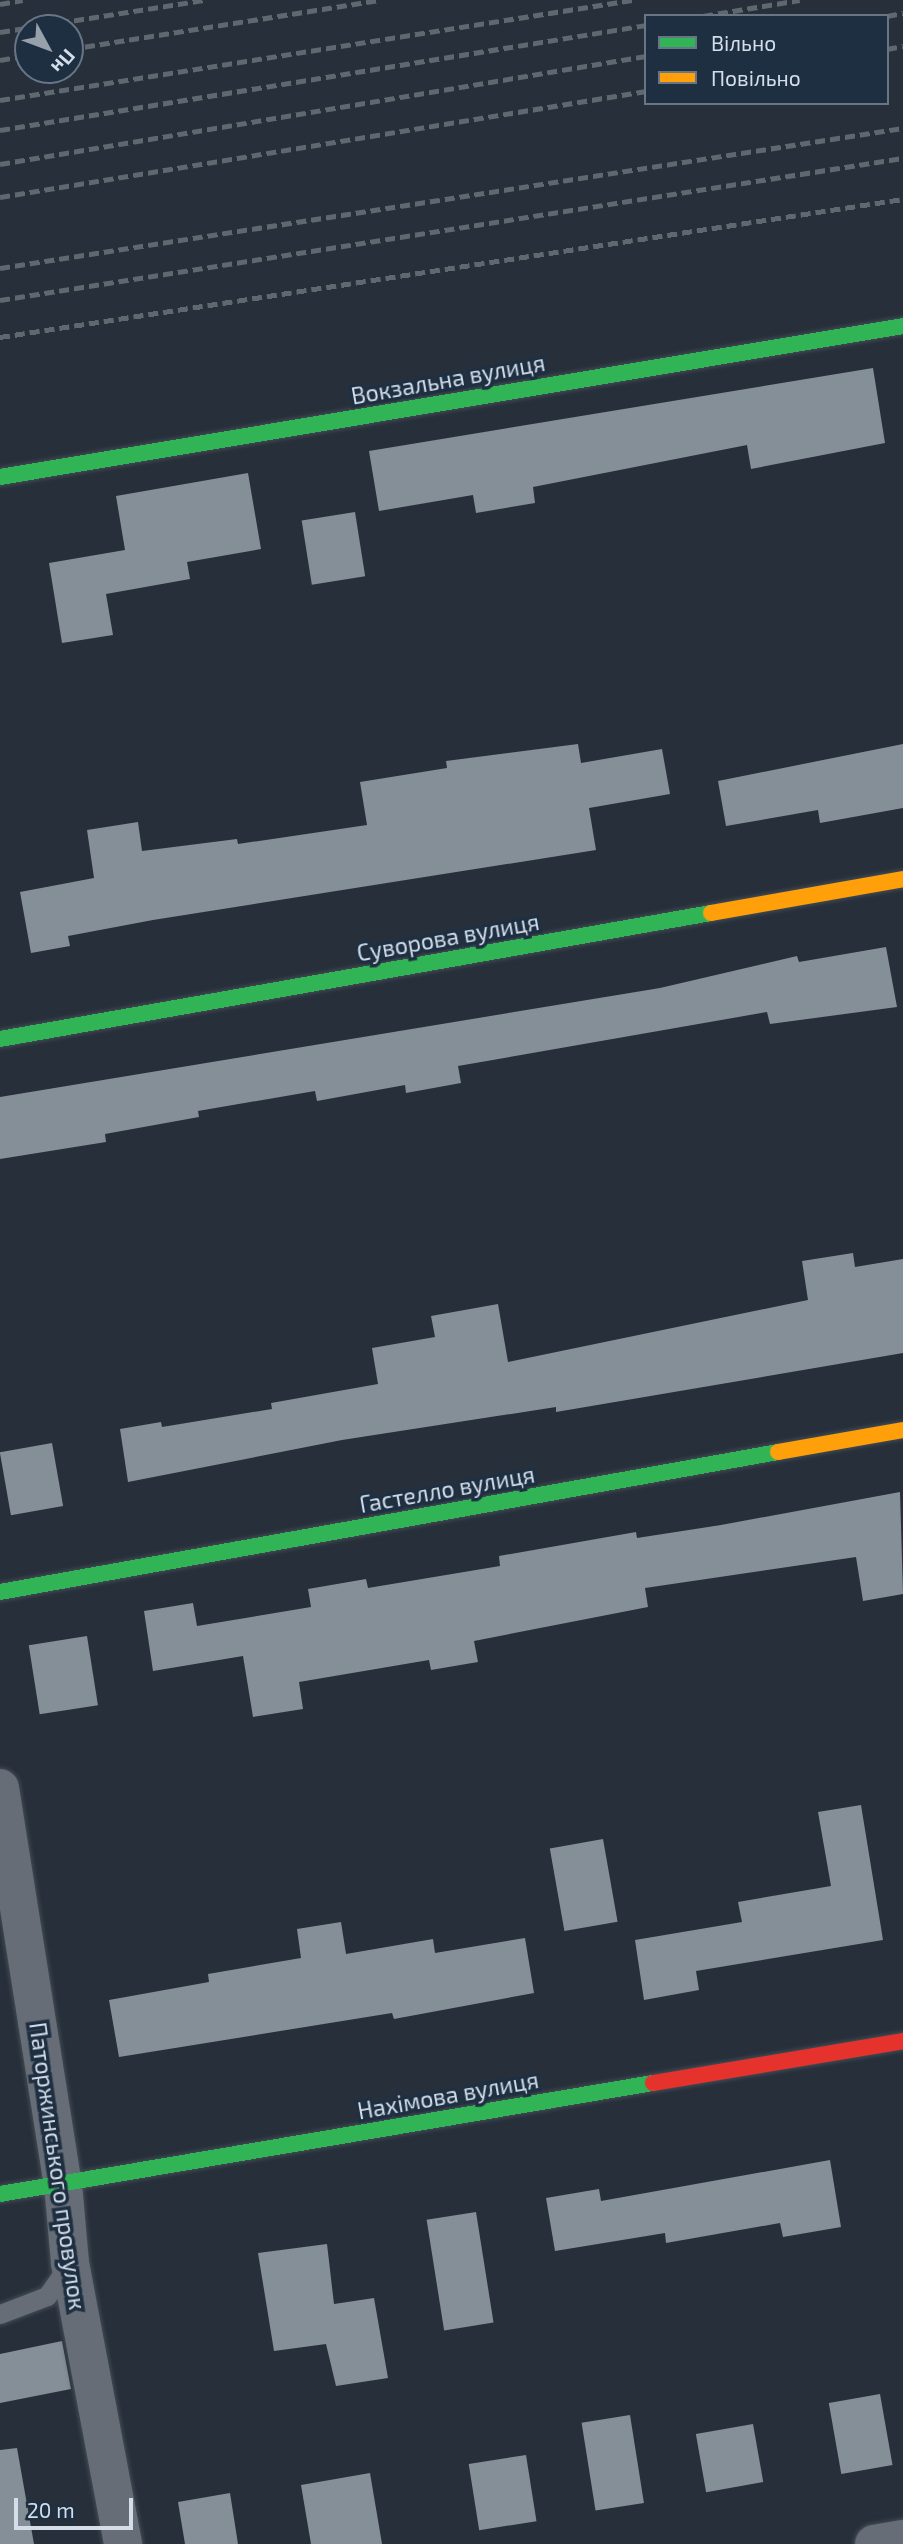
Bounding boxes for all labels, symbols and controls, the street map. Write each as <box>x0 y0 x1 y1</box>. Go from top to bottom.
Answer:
north arrow <box>14 14 84 84</box>
legend <box>644 14 889 105</box>
text: Вільно <box>711 30 776 55</box>
text: Пн <box>47 45 80 79</box>
text: Повільно <box>711 65 801 90</box>
street label: Вокзальна вулиця <box>349 348 547 410</box>
street label: Суворова вулиця <box>355 907 541 967</box>
street label: Гастелло вулиця <box>357 1460 537 1518</box>
street label: Паторжинського провулок <box>24 2020 92 2312</box>
street label: Нахімова вулиця <box>355 2065 541 2125</box>
scale bar <box>18 2484 136 2528</box>
text: 20 m <box>27 2497 75 2522</box>

